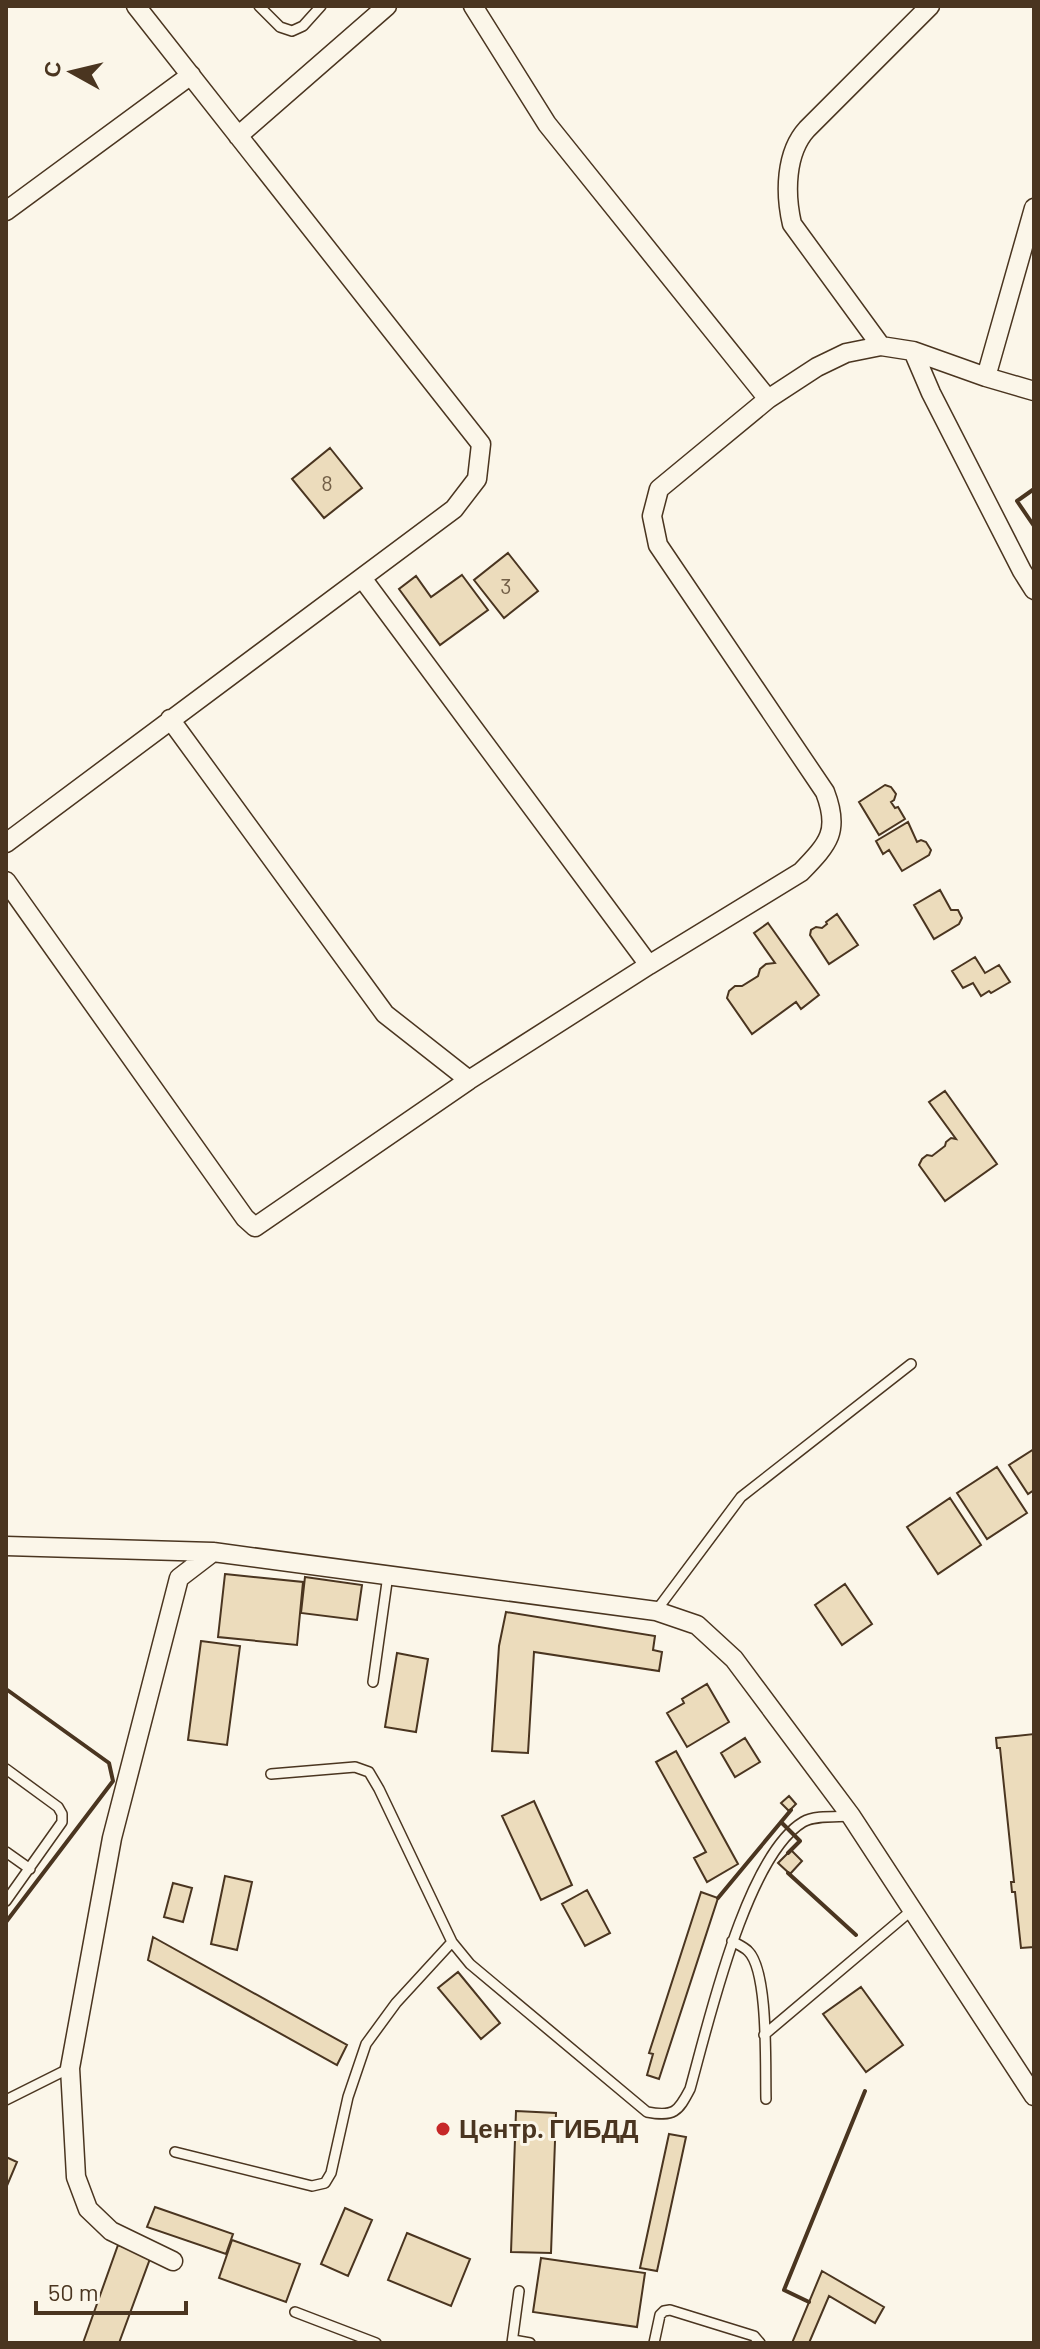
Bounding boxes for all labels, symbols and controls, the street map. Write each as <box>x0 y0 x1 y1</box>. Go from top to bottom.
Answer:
north arrow <box>32 32 112 112</box>
text: С <box>37 59 65 79</box>
house number: 8 <box>321 469 333 495</box>
house number: 3 <box>500 572 512 598</box>
place label: Центр. ГИБДД <box>459 2112 639 2143</box>
marker: Центр. ГИБДД <box>434 2120 452 2138</box>
scale bar <box>36 2265 186 2315</box>
text: 50 m <box>48 2277 99 2306</box>

